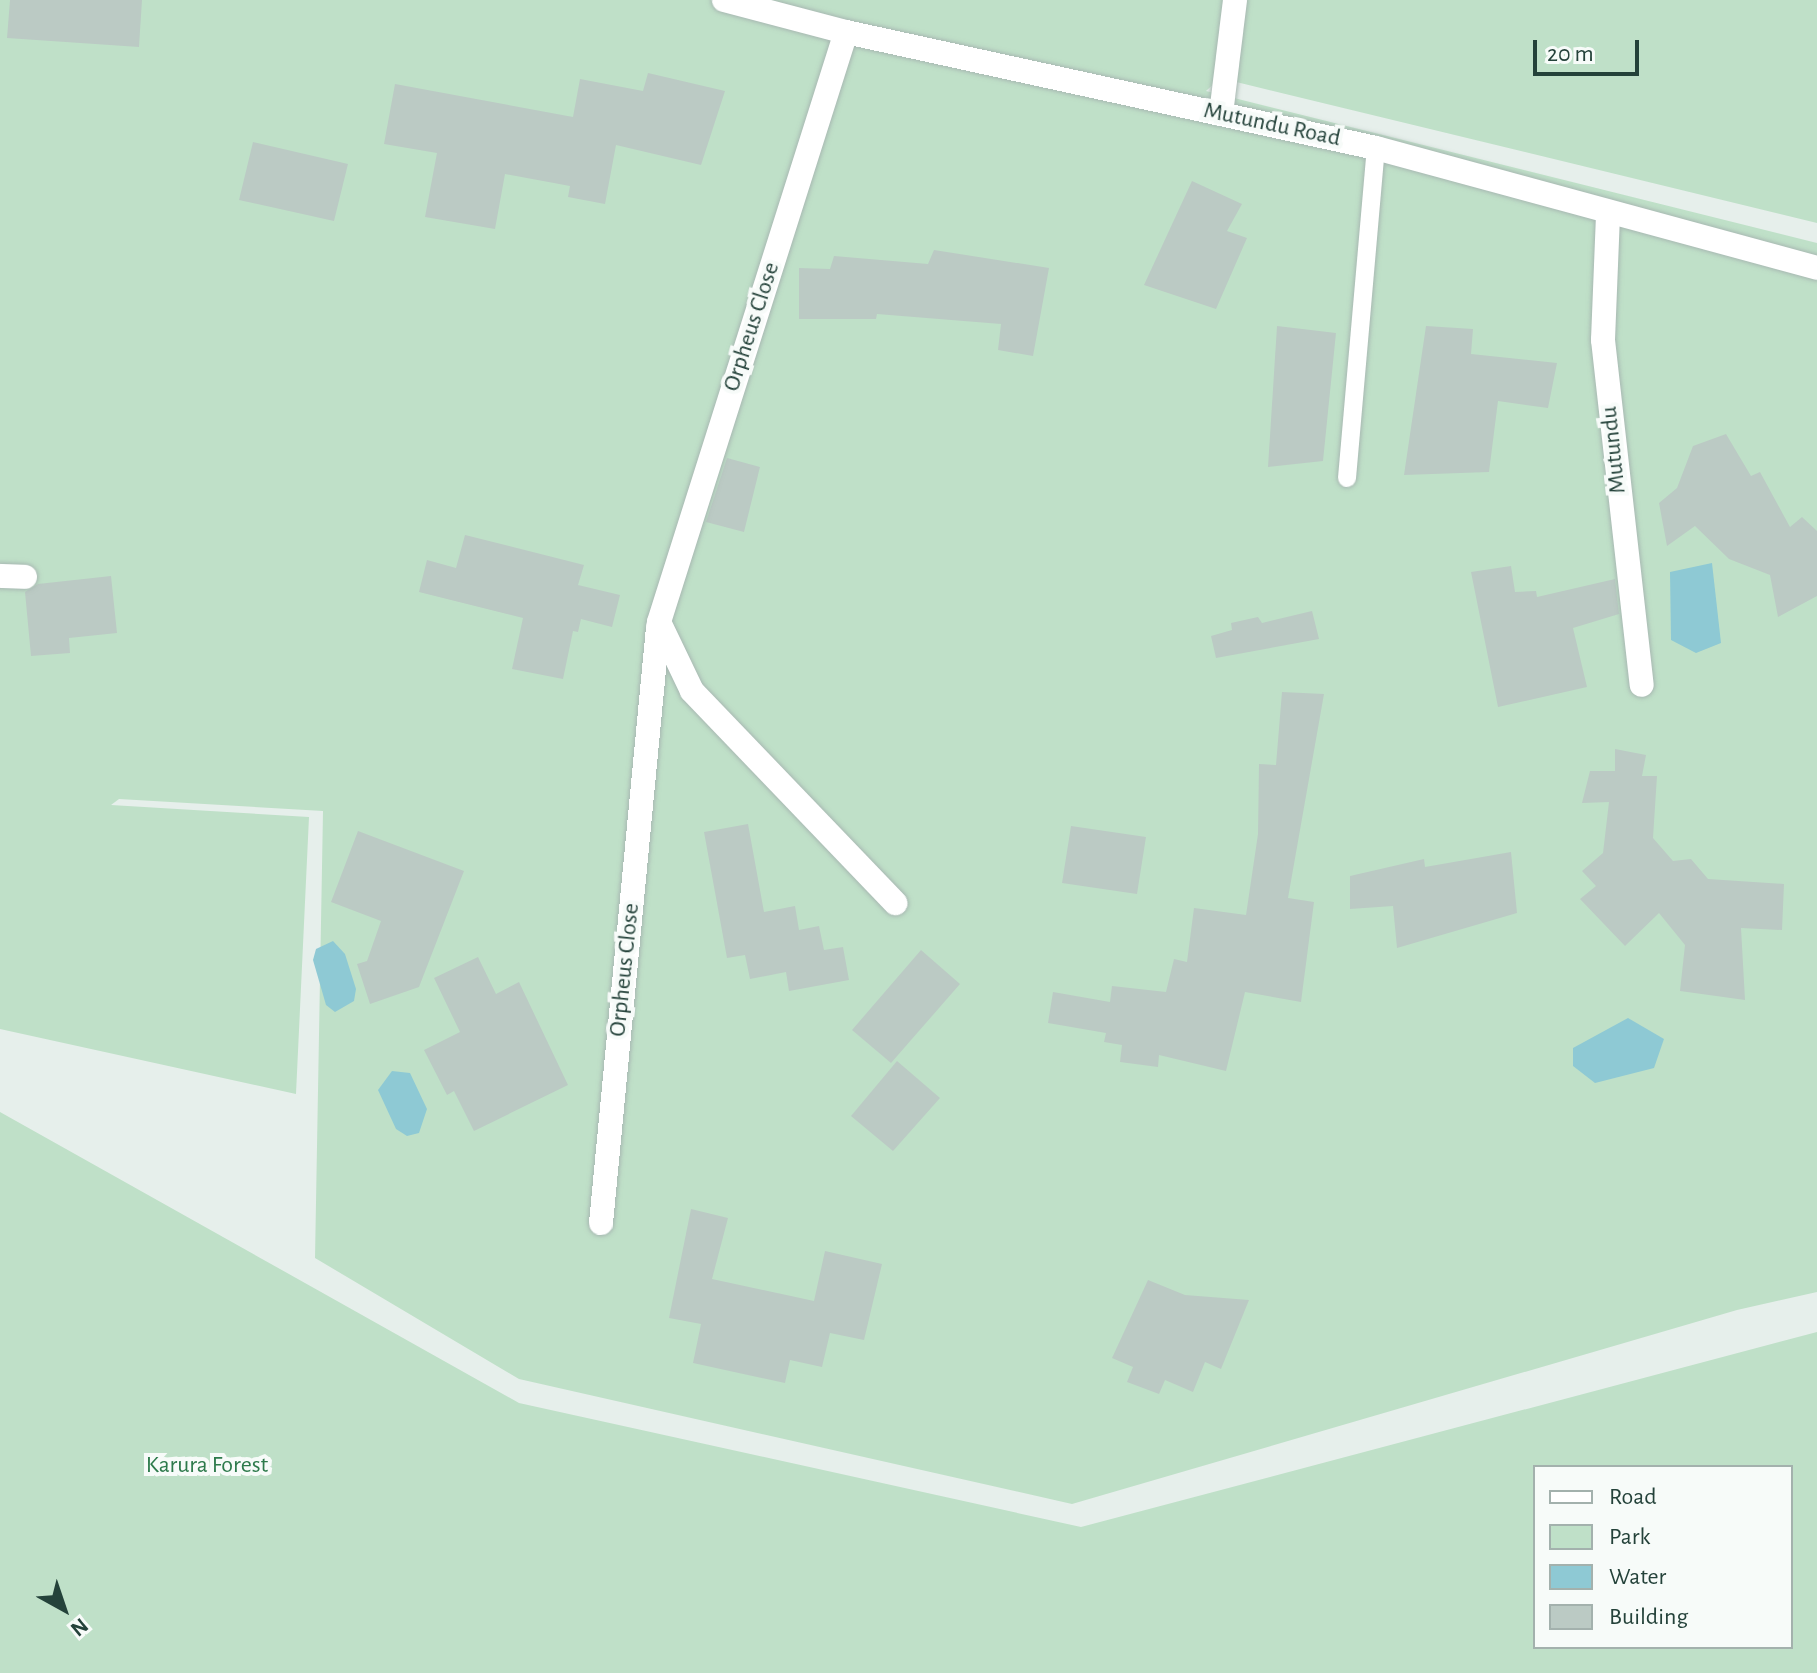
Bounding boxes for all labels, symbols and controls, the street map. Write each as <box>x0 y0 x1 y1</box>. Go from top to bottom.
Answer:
scale bar <box>1537 24 1643 74</box>
text: 20 m <box>1547 42 1594 66</box>
street label: Mutundu Road <box>1201 96 1343 154</box>
street label: Orpheus Close <box>718 259 786 395</box>
street label: Mutundu <box>1595 405 1633 495</box>
street label: Orpheus Close <box>604 902 646 1038</box>
park label: Karura Forest <box>146 1452 268 1480</box>
legend <box>1533 1465 1793 1649</box>
text: Road <box>1609 1485 1657 1509</box>
text: Park <box>1609 1525 1650 1549</box>
text: Water <box>1609 1565 1666 1589</box>
north arrow <box>24 1569 104 1649</box>
text: Building <box>1609 1605 1688 1629</box>
text: N <box>67 1614 92 1641</box>

